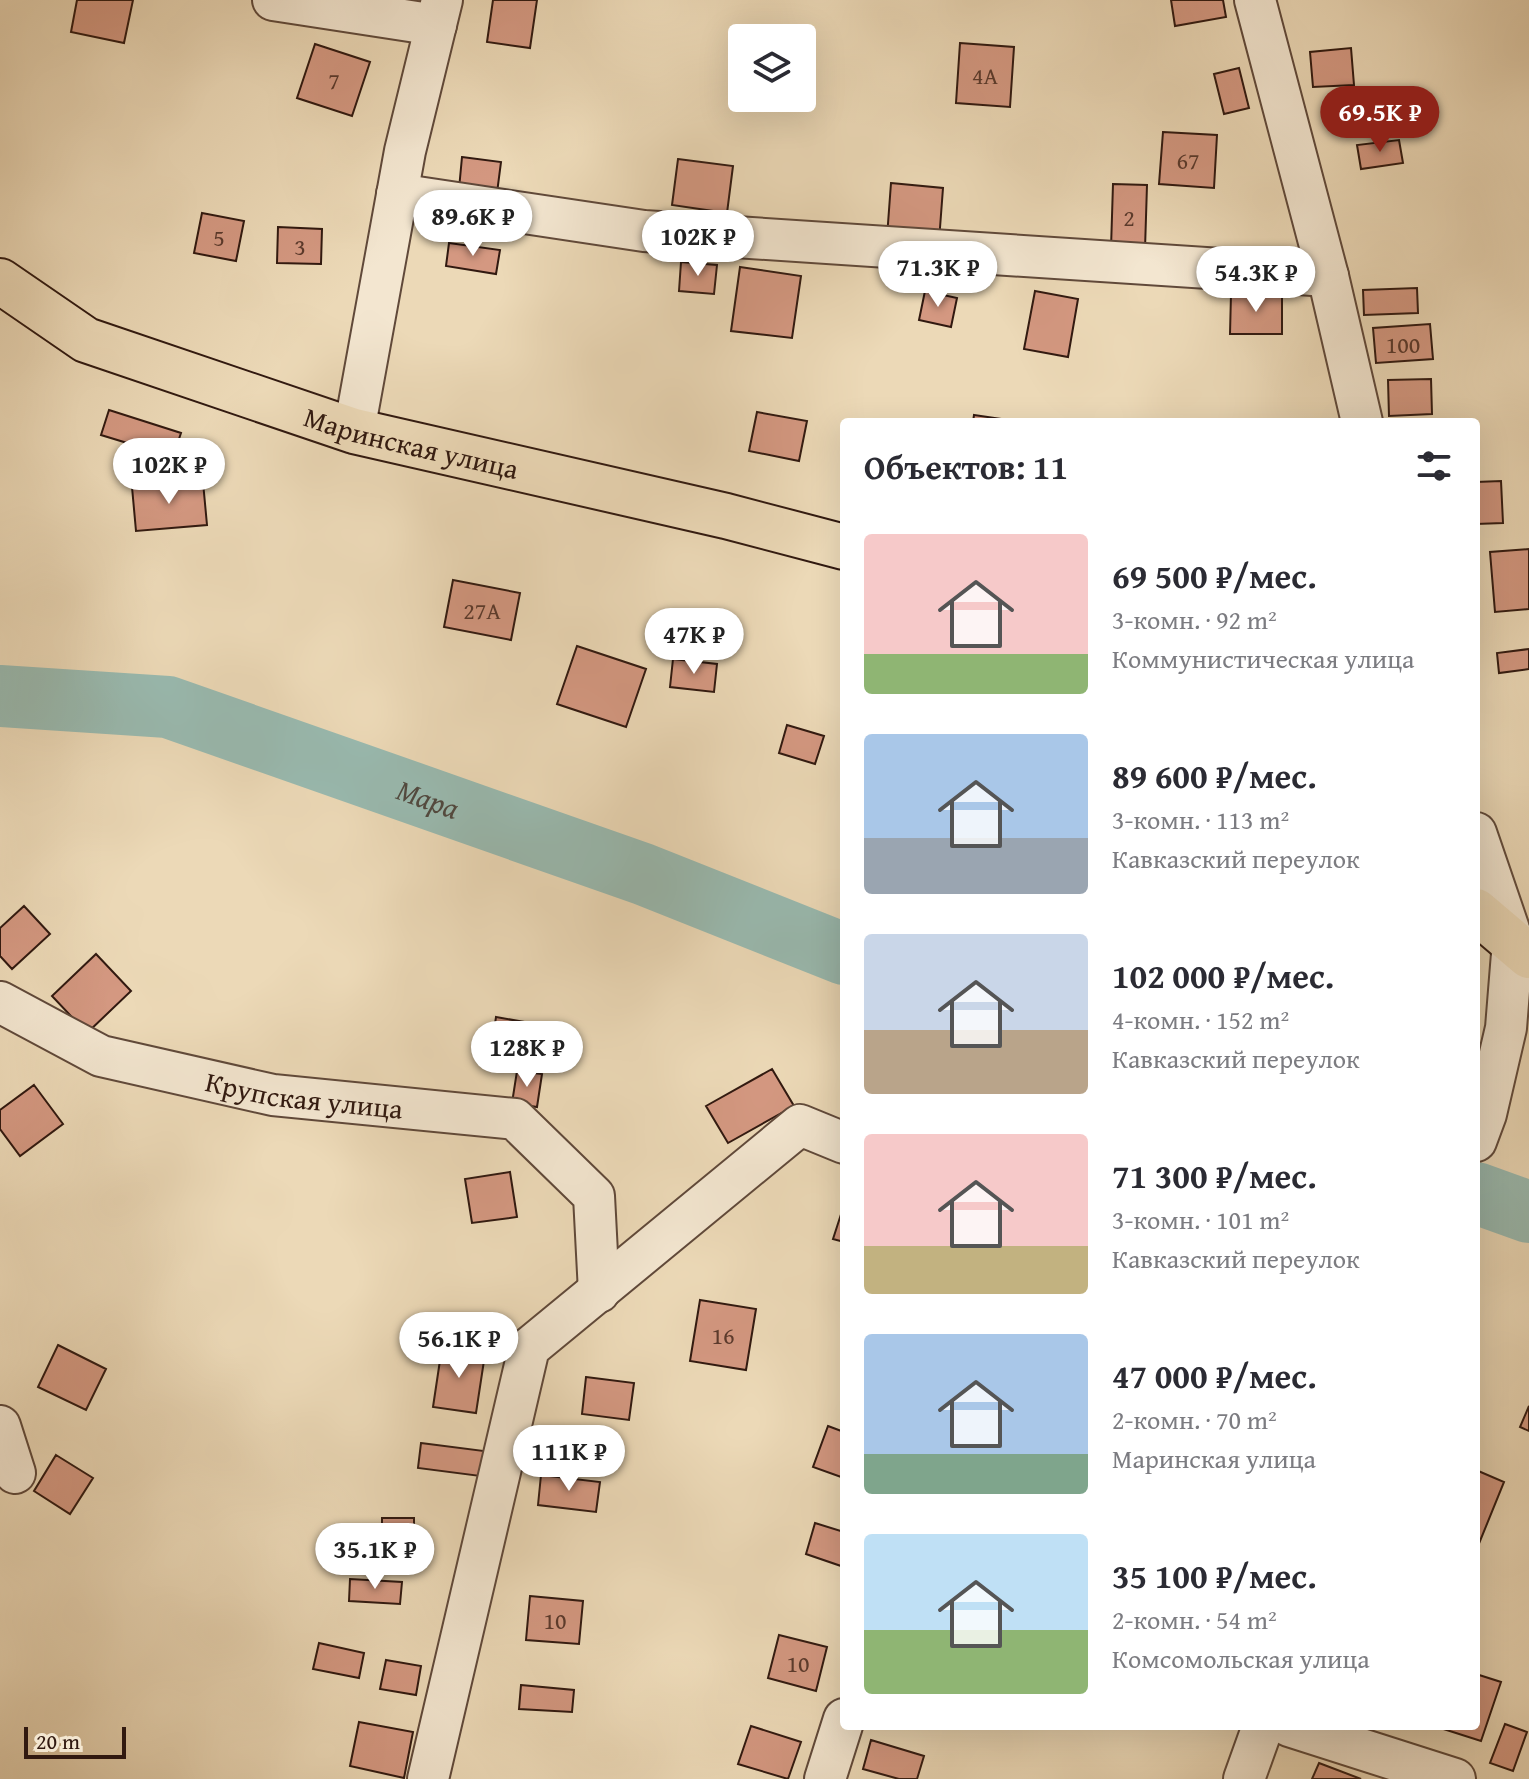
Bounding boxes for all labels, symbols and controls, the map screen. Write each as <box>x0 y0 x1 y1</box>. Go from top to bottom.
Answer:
map controls <box>728 24 816 112</box>
button: layers <box>728 24 816 112</box>
house number: 4А <box>972 58 999 93</box>
house number: 7 <box>328 63 340 98</box>
pin: 69.5K ₽ <box>1306 86 1454 154</box>
text: 69.5K ₽ <box>1338 92 1422 131</box>
house number: 67 <box>1176 143 1200 178</box>
pin: 89.6K ₽ <box>399 190 547 258</box>
text: 89.6K ₽ <box>431 196 515 235</box>
house number: 2 <box>1123 200 1135 235</box>
pin: 102K ₽ <box>633 210 763 278</box>
text: 102K ₽ <box>660 216 736 255</box>
house number: 5 <box>213 220 225 255</box>
house number: 3 <box>294 229 306 264</box>
pin: 71.3K ₽ <box>864 241 1012 309</box>
pin: 54.3K ₽ <box>1182 246 1330 314</box>
text: 71.3K ₽ <box>896 247 980 286</box>
text: 54.3K ₽ <box>1214 252 1298 291</box>
house number: 100 <box>1386 327 1420 362</box>
street label: Маринская улица <box>299 395 524 489</box>
pin: 102K ₽ <box>104 438 234 506</box>
text: Объектов: 11 <box>864 442 1068 491</box>
text: 102K ₽ <box>131 444 207 483</box>
icon: filters <box>1412 444 1456 488</box>
text: 69 500 ₽/мес. <box>1112 551 1317 600</box>
icon: home <box>928 566 1024 662</box>
house number: 27А <box>463 593 501 628</box>
text: 3-комн. · 92 m² <box>1112 600 1277 639</box>
pin: 47K ₽ <box>638 608 750 676</box>
text: 47K ₽ <box>663 614 725 653</box>
text: Коммунистическая улица <box>1112 639 1414 678</box>
text: 89 600 ₽/мес. <box>1112 751 1317 800</box>
icon: home <box>928 766 1024 862</box>
water label: Мара <box>391 767 465 830</box>
text: 3-комн. · 113 m² <box>1112 800 1289 839</box>
text: Кавказский переулок <box>1112 839 1360 878</box>
text: 102 000 ₽/мес. <box>1112 951 1334 1000</box>
icon: home <box>928 966 1024 1062</box>
text: 4-комн. · 152 m² <box>1112 1000 1289 1039</box>
pin: 128K ₽ <box>462 1021 592 1089</box>
text: 128K ₽ <box>489 1027 565 1066</box>
text: Кавказский переулок <box>1112 1039 1360 1078</box>
street label: Крупская улица <box>202 1060 406 1128</box>
text: 71 300 ₽/мес. <box>1112 1151 1317 1200</box>
icon: home <box>928 1166 1024 1262</box>
text: 3-комн. · 101 m² <box>1112 1200 1289 1239</box>
text: Кавказский переулок <box>1112 1239 1360 1278</box>
pin: 56.1K ₽ <box>385 1312 533 1380</box>
text: 56.1K ₽ <box>417 1318 501 1357</box>
house number: 16 <box>711 1318 735 1353</box>
text: 47 000 ₽/мес. <box>1112 1351 1317 1400</box>
icon: home <box>928 1366 1024 1462</box>
text: 2-комн. · 70 m² <box>1112 1400 1277 1439</box>
pin: 111K ₽ <box>504 1425 634 1493</box>
text: 111K ₽ <box>531 1431 607 1470</box>
text: Маринская улица <box>1112 1439 1316 1478</box>
pin: 35.1K ₽ <box>301 1523 449 1591</box>
text: 35.1K ₽ <box>333 1529 417 1568</box>
text: 35 100 ₽/мес. <box>1112 1551 1317 1600</box>
icon: home <box>928 1566 1024 1662</box>
text: 2-комн. · 54 m² <box>1112 1600 1277 1639</box>
house number: 10 <box>543 1603 567 1638</box>
text: Комсомольская улица <box>1112 1639 1370 1678</box>
house number: 10 <box>786 1646 810 1681</box>
scale bar <box>24 1723 126 1759</box>
text: 20 m <box>36 1725 80 1757</box>

